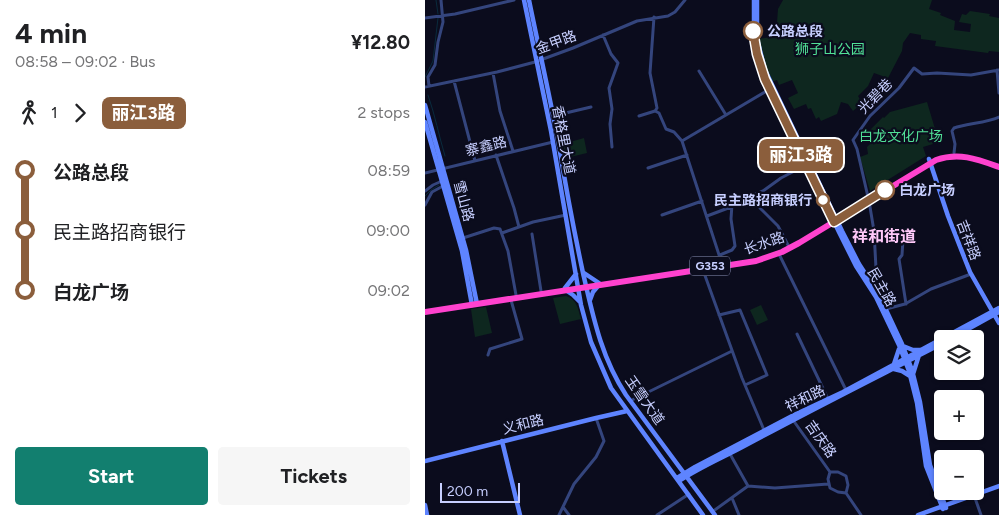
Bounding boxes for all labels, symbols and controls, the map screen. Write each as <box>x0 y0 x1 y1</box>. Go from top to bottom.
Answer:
text: 4 min <box>15 16 87 50</box>
marker: 公路总段 <box>743 21 763 41</box>
place label: 公路总段 <box>767 23 823 40</box>
street label: 金甲路 <box>534 27 579 58</box>
text: ¥12.80 <box>351 31 410 54</box>
park label: 狮子山公园 <box>795 41 865 58</box>
text: 08:58 – 09:02 · Bus <box>15 52 156 71</box>
street label: 光碧巷 <box>855 75 896 117</box>
icon: walk <box>15 99 43 127</box>
icon: forward <box>66 99 94 127</box>
text: 丽江3路 <box>112 102 176 124</box>
text: 1 <box>51 103 58 122</box>
text: 2 stops <box>357 103 410 122</box>
street label: 香格里大道 <box>548 104 579 176</box>
park label: 白龙文化广场 <box>859 128 943 145</box>
street label: 寨鑫路 <box>464 133 509 160</box>
line badge: 丽江3路 <box>766 139 836 171</box>
text: 丽江3路 <box>769 144 833 166</box>
text: 公路总段 <box>53 161 129 184</box>
text: 08:59 <box>368 161 410 180</box>
street label: 雪山路 <box>450 179 477 224</box>
marker: 白龙广场 <box>875 180 895 200</box>
place label: 白龙广场 <box>899 182 955 199</box>
place label: 民主路招商银行 <box>714 192 812 209</box>
marker: 民主路招商银行 <box>816 193 830 207</box>
street label: 吉祥路 <box>953 218 984 263</box>
text: 民主路招商银行 <box>53 221 186 244</box>
text: 09:00 <box>366 221 410 240</box>
district label: 祥和街道 <box>852 227 916 246</box>
street label: 长水路 <box>742 229 787 258</box>
road number: G353 <box>690 256 730 276</box>
street label: 民主路 <box>864 265 899 310</box>
text: 白龙广场 <box>53 281 129 304</box>
text: 09:02 <box>367 281 410 300</box>
map controls <box>934 330 984 500</box>
button: layers <box>934 330 984 380</box>
street label: 玉雪大道 <box>622 372 668 428</box>
street label: 祥和路 <box>783 382 828 415</box>
button: + <box>934 390 984 440</box>
street label: 义和路 <box>501 411 546 438</box>
street label: 吉庆路 <box>802 417 840 461</box>
button: Start <box>15 447 208 505</box>
button: Tickets <box>218 447 410 505</box>
button: − <box>934 450 984 500</box>
scale bar <box>440 480 520 503</box>
text: 200 m <box>447 483 488 500</box>

